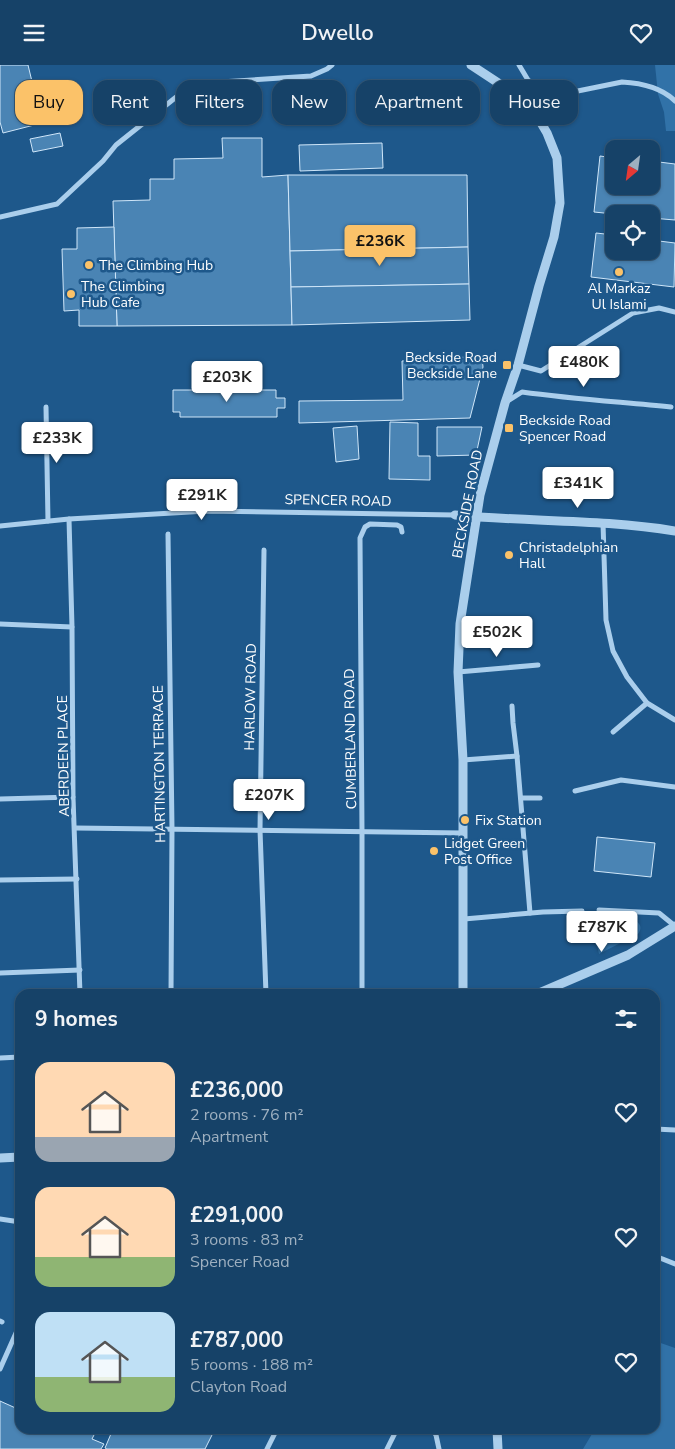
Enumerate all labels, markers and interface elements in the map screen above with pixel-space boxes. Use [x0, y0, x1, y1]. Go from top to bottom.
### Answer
text: Dwello [301, 18, 374, 48]
icon: menu [20, 19, 48, 47]
icon: heart [627, 19, 655, 47]
chip: Buy [15, 80, 83, 125]
chip: Rent [93, 80, 166, 125]
chip: Filters [176, 80, 262, 125]
chip: New [272, 80, 346, 125]
chip: Apartment [356, 80, 480, 125]
chip: House [490, 80, 578, 125]
north arrow [605, 140, 660, 195]
map controls [605, 140, 660, 260]
button: locate [605, 205, 660, 260]
pin: £236K [345, 225, 415, 267]
text: £236K [355, 230, 405, 252]
place label: The Climbing Hub [99, 256, 213, 275]
marker: The Climbing Hub [83, 259, 95, 271]
marker: Al Markaz Ul Islami [613, 266, 625, 278]
place label: The Climbing Hub Cafe [81, 277, 165, 312]
place label: Al Markaz Ul Islami [587, 279, 651, 314]
marker: The Climbing Hub Cafe [65, 288, 77, 300]
pin: £480K [549, 345, 619, 388]
place label: Beckside Road Beckside Lane [405, 348, 497, 383]
text: £480K [559, 351, 609, 373]
marker: Beckside Road Beckside Lane [501, 359, 513, 371]
pin: £203K [192, 361, 262, 403]
text: £203K [202, 366, 252, 388]
place label: Beckside Road Spencer Road [519, 411, 611, 446]
pin: £233K [22, 421, 92, 464]
marker: Beckside Road Spencer Road [503, 422, 515, 434]
text: £233K [32, 427, 82, 449]
street label: BECKSIDE ROAD [448, 448, 487, 560]
pin: £341K [543, 467, 613, 509]
text: £341K [553, 472, 603, 494]
pin: £291K [167, 479, 237, 521]
text: £291K [177, 484, 227, 506]
street label: SPENCER ROAD [284, 490, 392, 511]
place label: Christadelphian Hall [519, 538, 618, 573]
marker: Christadelphian Hall [503, 549, 515, 561]
pin: £502K [462, 615, 532, 658]
text: £502K [472, 621, 522, 643]
street label: HARLOW ROAD [240, 643, 261, 751]
street label: CUMBERLAND ROAD [340, 668, 361, 810]
street label: HARTINGTON TERRACE [149, 685, 170, 843]
street label: ABERDEEN PLACE [53, 695, 74, 817]
pin: £207K [234, 779, 304, 821]
text: £207K [244, 784, 294, 806]
place label: Fix Station [475, 811, 542, 830]
marker: Fix Station [459, 814, 471, 826]
place label: Lidget Green Post Office [444, 834, 525, 869]
marker: Lidget Green Post Office [428, 845, 440, 857]
pin: £787K [567, 911, 637, 953]
text: £787K [577, 916, 627, 938]
text: 9 homes [35, 1005, 118, 1033]
icon: filters [612, 1005, 640, 1033]
text: £236,000 [190, 1076, 283, 1104]
icon: home [75, 1082, 135, 1142]
icon: heart [612, 1098, 640, 1126]
text: 2 rooms · 76 m² [190, 1104, 303, 1126]
text: Apartment [190, 1126, 268, 1148]
text: £291,000 [190, 1201, 283, 1229]
icon: home [75, 1207, 135, 1267]
icon: heart [612, 1223, 640, 1251]
text: 3 rooms · 83 m² [190, 1229, 303, 1251]
text: Spencer Road [190, 1251, 290, 1273]
text: £787,000 [190, 1326, 283, 1354]
icon: home [75, 1332, 135, 1392]
icon: heart [612, 1348, 640, 1376]
text: 5 rooms · 188 m² [190, 1354, 313, 1376]
text: Clayton Road [190, 1376, 287, 1398]

